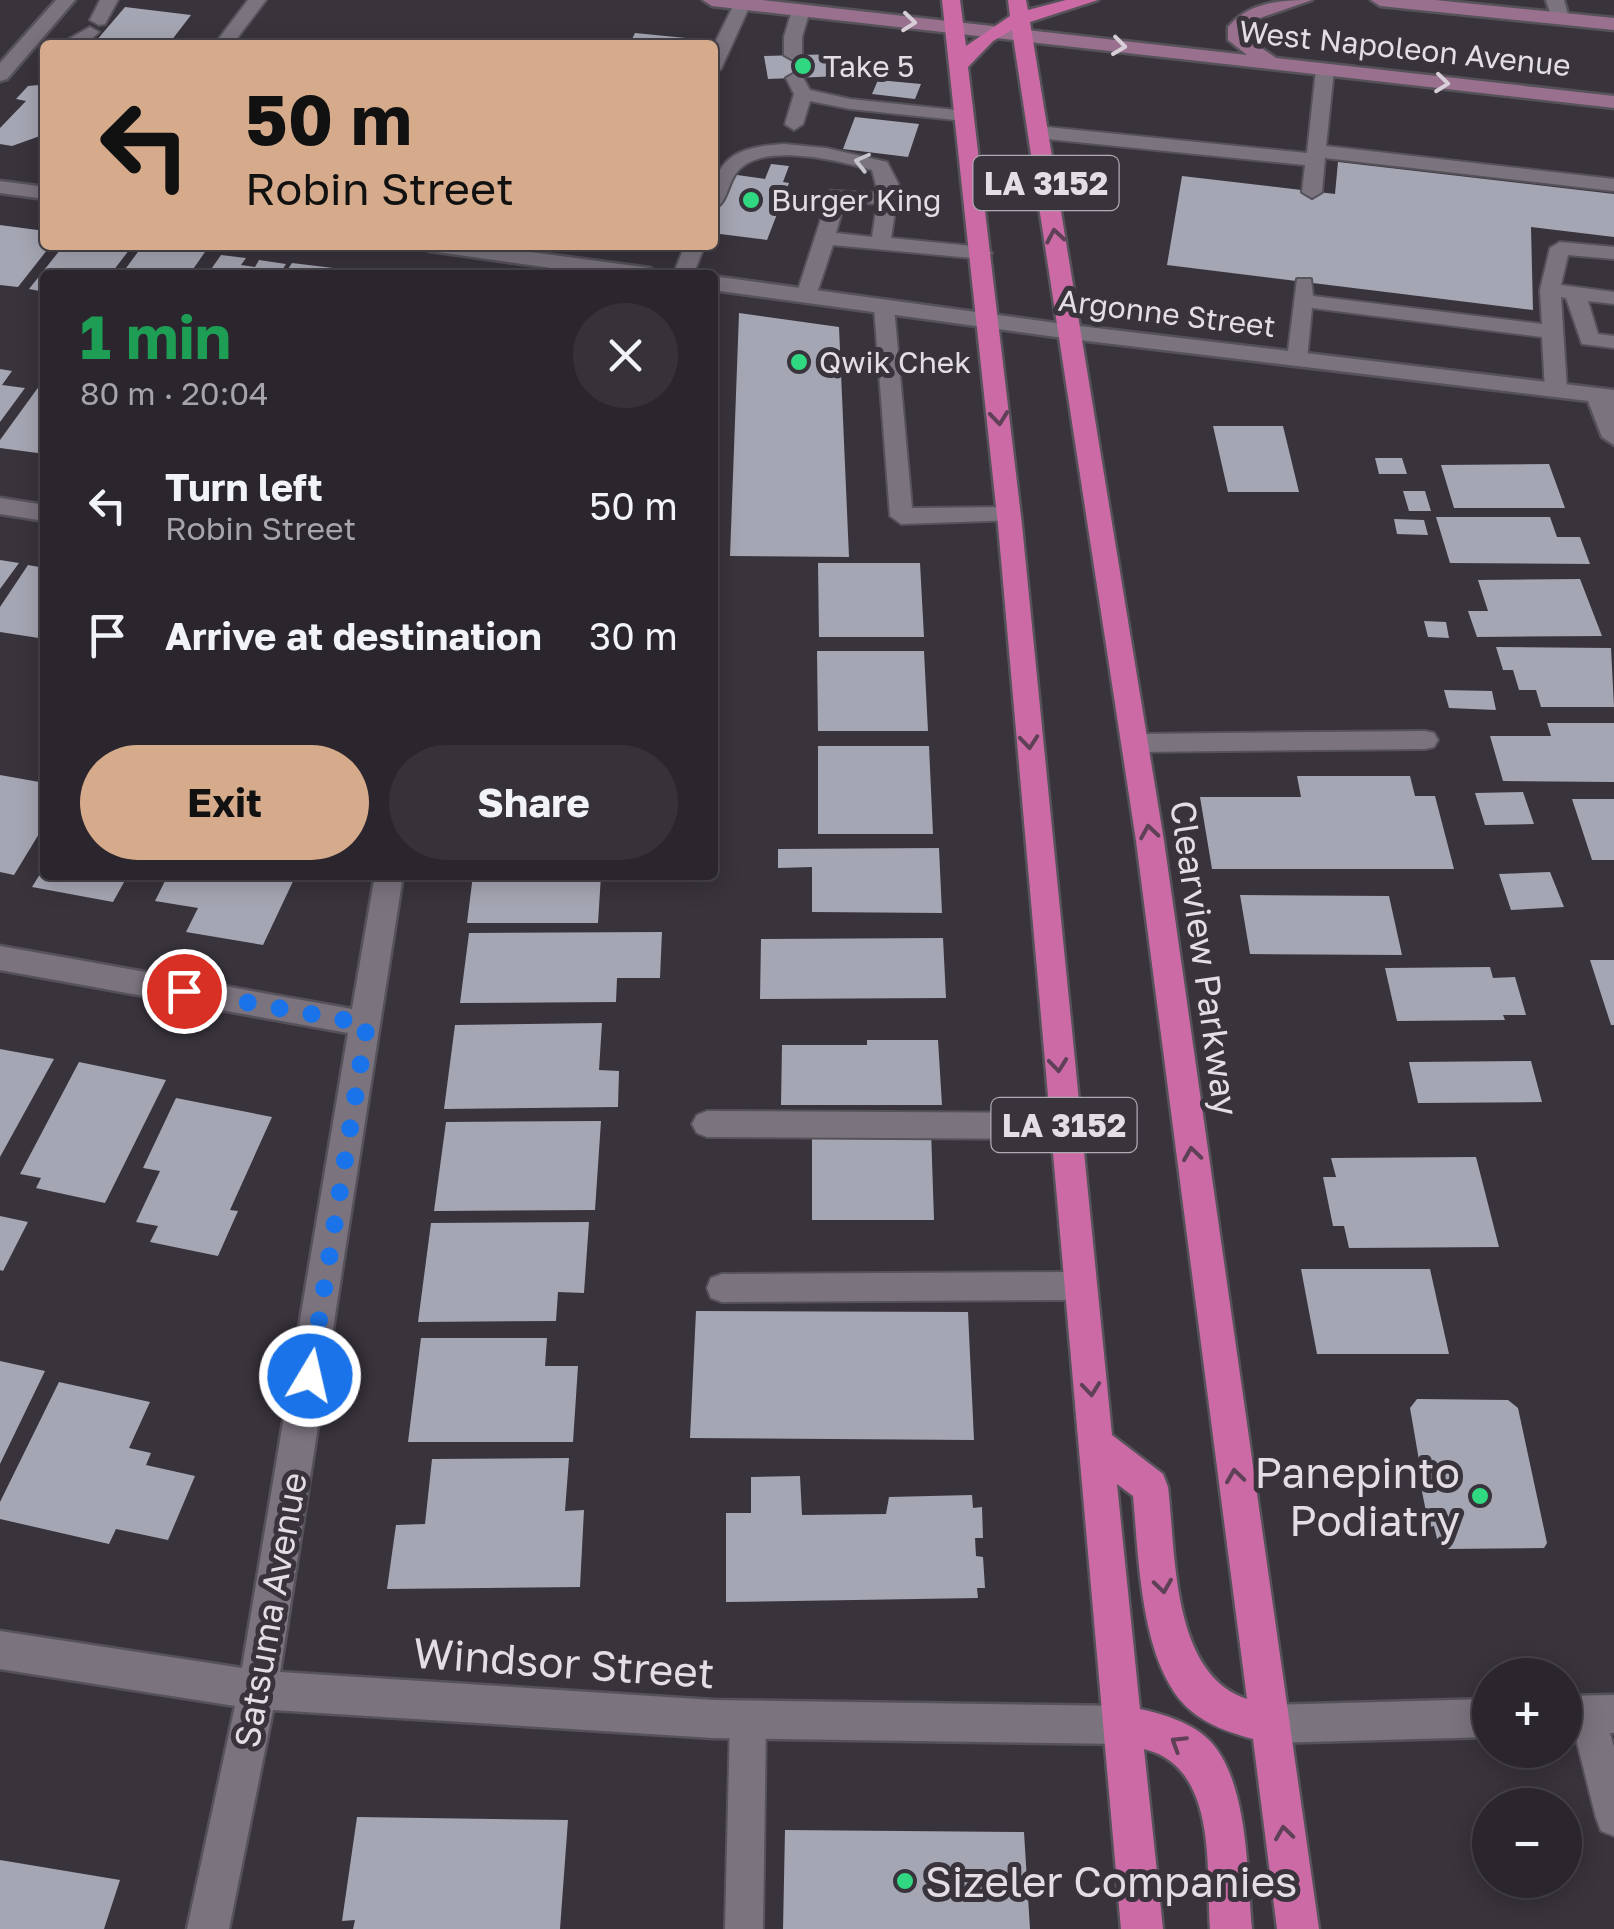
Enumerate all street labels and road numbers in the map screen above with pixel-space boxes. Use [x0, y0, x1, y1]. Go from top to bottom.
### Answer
street label: West Napoleon Avenue [1237, 13, 1573, 83]
road number: LA 3152 [974, 156, 1118, 210]
street label: Argonne Street [1056, 282, 1278, 344]
street label: Clearview Parkway [1162, 798, 1248, 1118]
road number: LA 3152 [992, 1098, 1136, 1152]
street label: Satsuma Avenue [225, 1469, 315, 1751]
street label: Windsor Street [412, 1627, 716, 1697]

